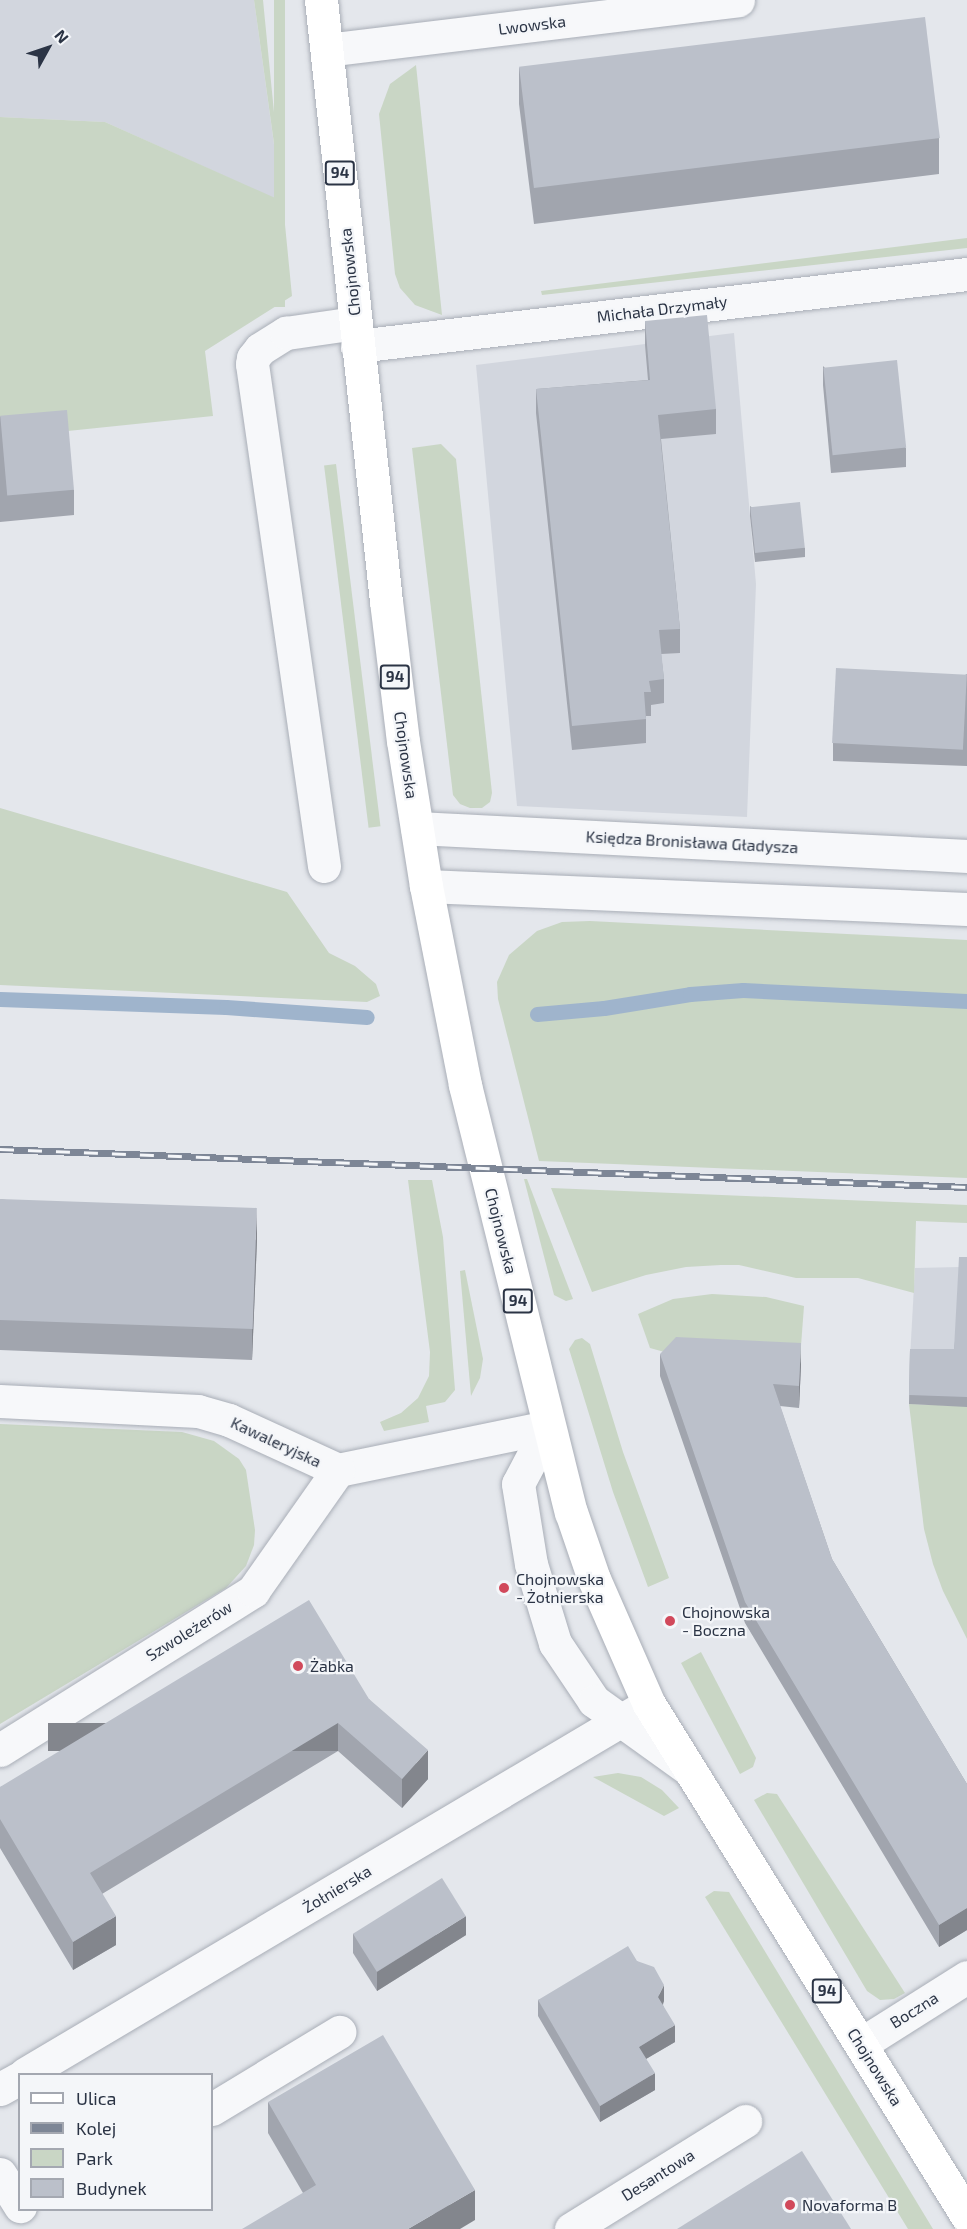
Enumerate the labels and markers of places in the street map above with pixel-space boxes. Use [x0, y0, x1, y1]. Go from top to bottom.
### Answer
place label: Chojnowska - Żołnierska [516, 1569, 604, 1607]
marker: Chojnowska - Żołnierska [497, 1581, 511, 1595]
place label: Chojnowska - Boczna [682, 1602, 770, 1640]
marker: Chojnowska - Boczna [663, 1614, 677, 1628]
place label: Żabka [310, 1656, 354, 1676]
marker: Żabka [291, 1659, 305, 1673]
place label: Novaforma B [802, 2195, 897, 2215]
marker: Novaforma B [783, 2198, 797, 2212]

